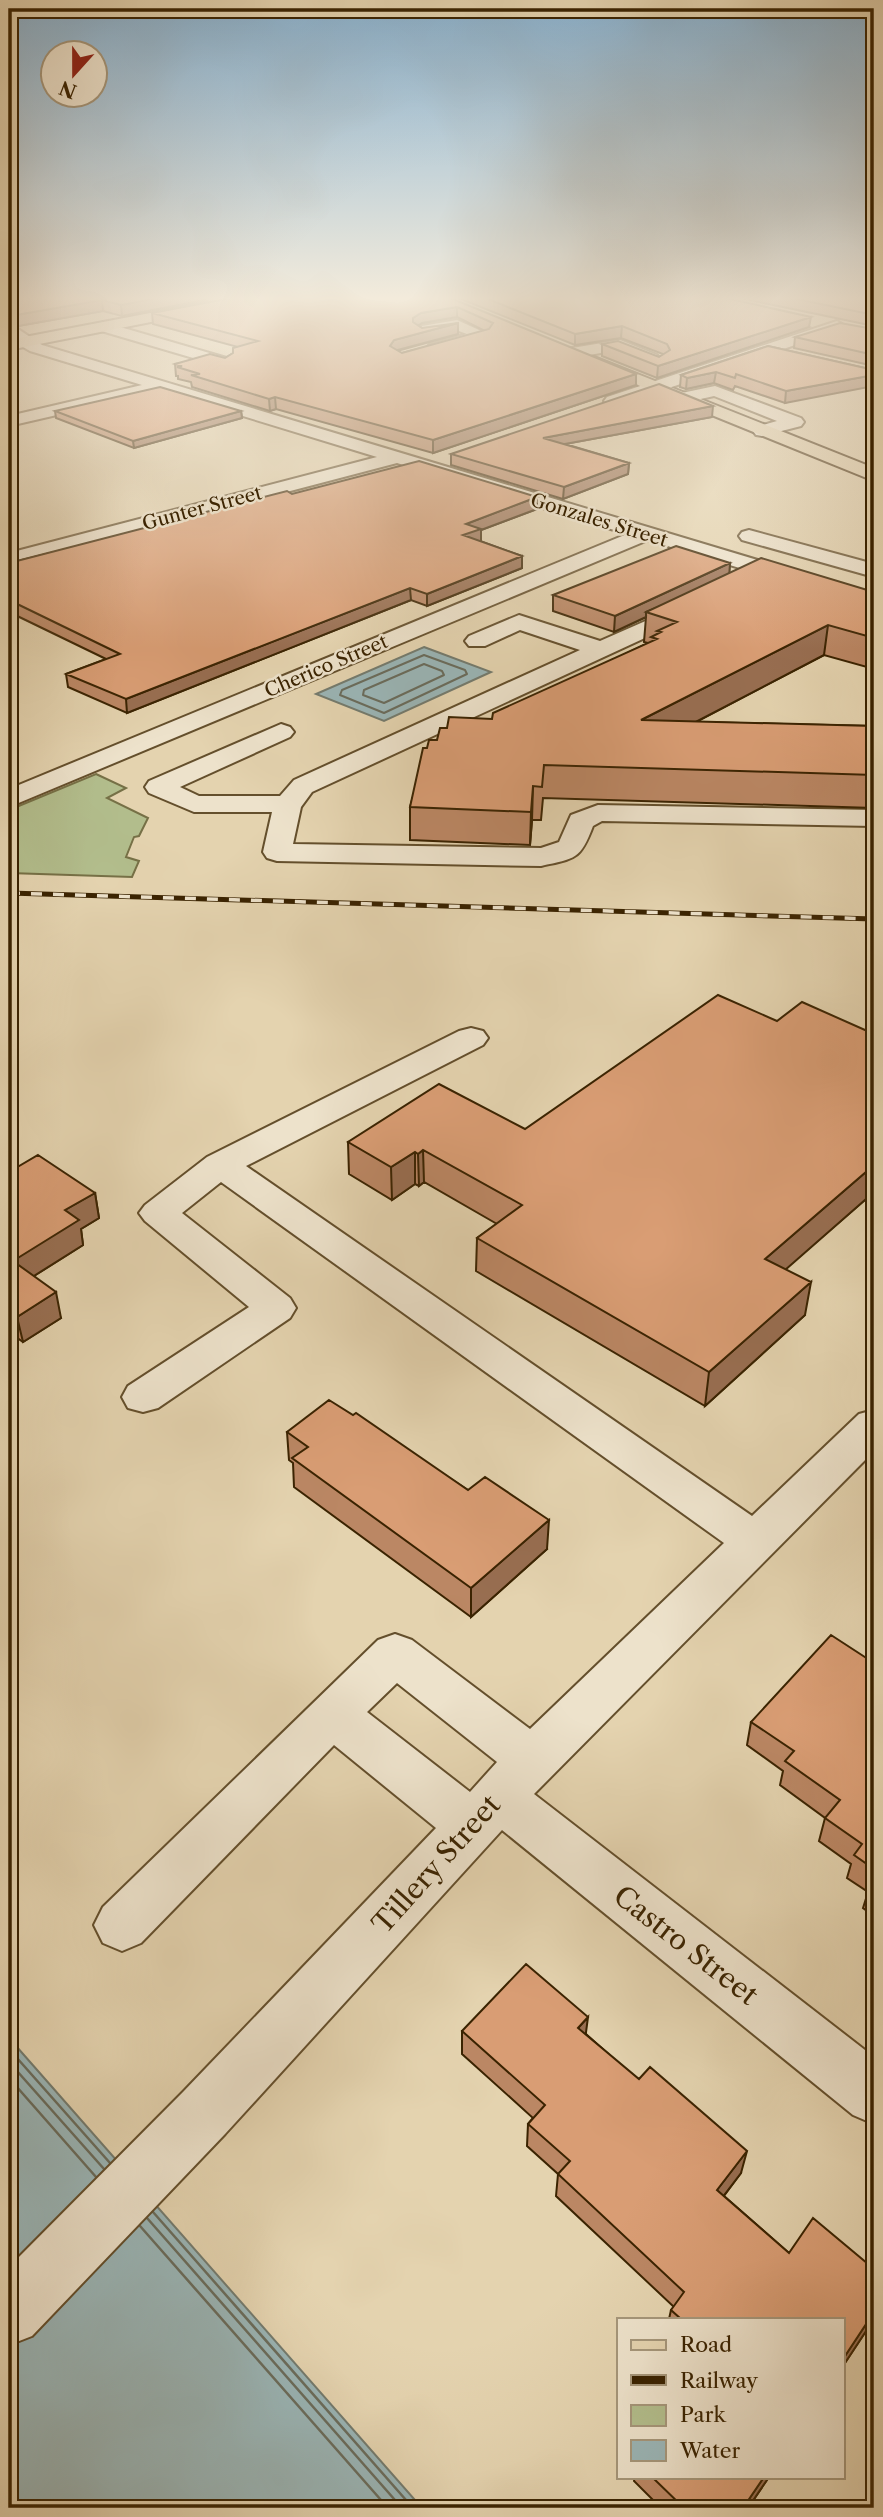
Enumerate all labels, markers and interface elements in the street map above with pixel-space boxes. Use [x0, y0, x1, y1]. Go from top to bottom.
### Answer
north arrow [38, 38, 108, 108]
text: N [56, 76, 80, 103]
street label: Gunter Street [140, 481, 265, 535]
street label: Gonzales Street [528, 488, 671, 552]
street label: Cherico Street [261, 630, 391, 702]
street label: Tillery Street [365, 1788, 507, 1940]
street label: Castro Street [607, 1878, 765, 2012]
legend [617, 2318, 844, 2478]
text: Road [680, 2332, 732, 2357]
text: Railway [680, 2368, 758, 2393]
text: Park [680, 2402, 726, 2427]
text: Water [679, 2438, 740, 2463]

